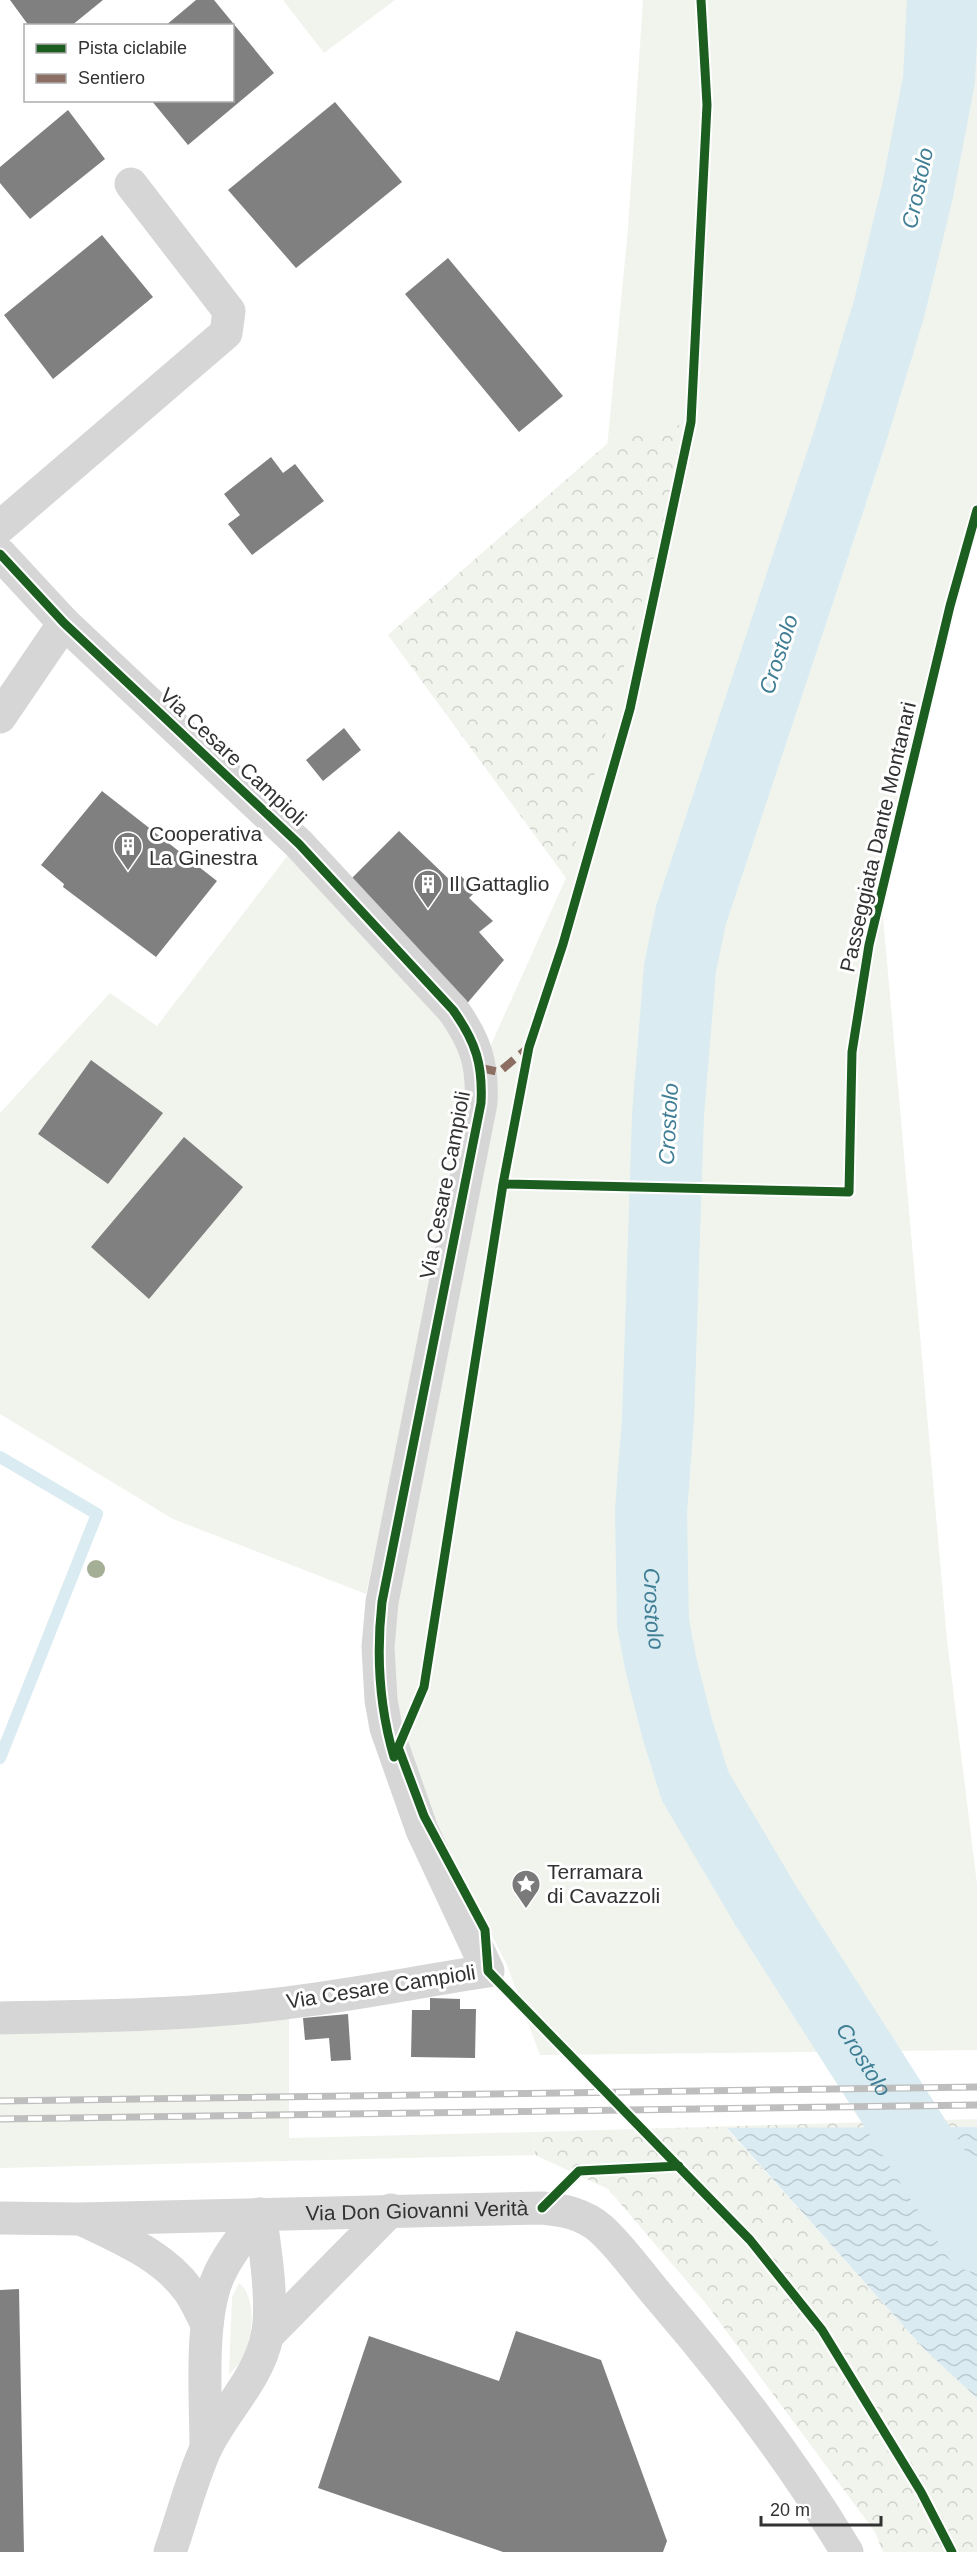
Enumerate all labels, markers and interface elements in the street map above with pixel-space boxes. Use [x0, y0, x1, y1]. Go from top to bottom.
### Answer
legend [24, 24, 234, 102]
text: Pista ciclabile [78, 38, 187, 58]
text: Sentiero [78, 68, 145, 88]
water label: Crostolo [897, 145, 938, 231]
water label: Crostolo [754, 611, 803, 697]
street label: Via Cesare Campioli [156, 683, 311, 830]
street label: Passeggiata Dante Montanari [835, 700, 920, 974]
place label: Cooperativa La Ginestra [149, 822, 263, 869]
building icon: Cooperativa La Ginestra [112, 830, 144, 872]
building icon: Il Gattaglio [412, 868, 444, 910]
place label: Il Gattaglio [449, 872, 549, 895]
water label: Crostolo [654, 1082, 683, 1166]
street label: Via Cesare Campioli [415, 1089, 474, 1281]
water label: Crostolo [639, 1568, 670, 1652]
place label: Terramara di Cavazzoli [547, 1860, 660, 1907]
place icon: Terramara di Cavazzoli [510, 1868, 542, 1910]
street label: Via Cesare Campioli [285, 1960, 477, 2013]
water label: Crostolo [831, 2018, 896, 2101]
street label: Via Don Giovanni Verità [305, 2196, 529, 2225]
scale bar [761, 2489, 881, 2527]
text: 20 m [770, 2500, 810, 2520]

